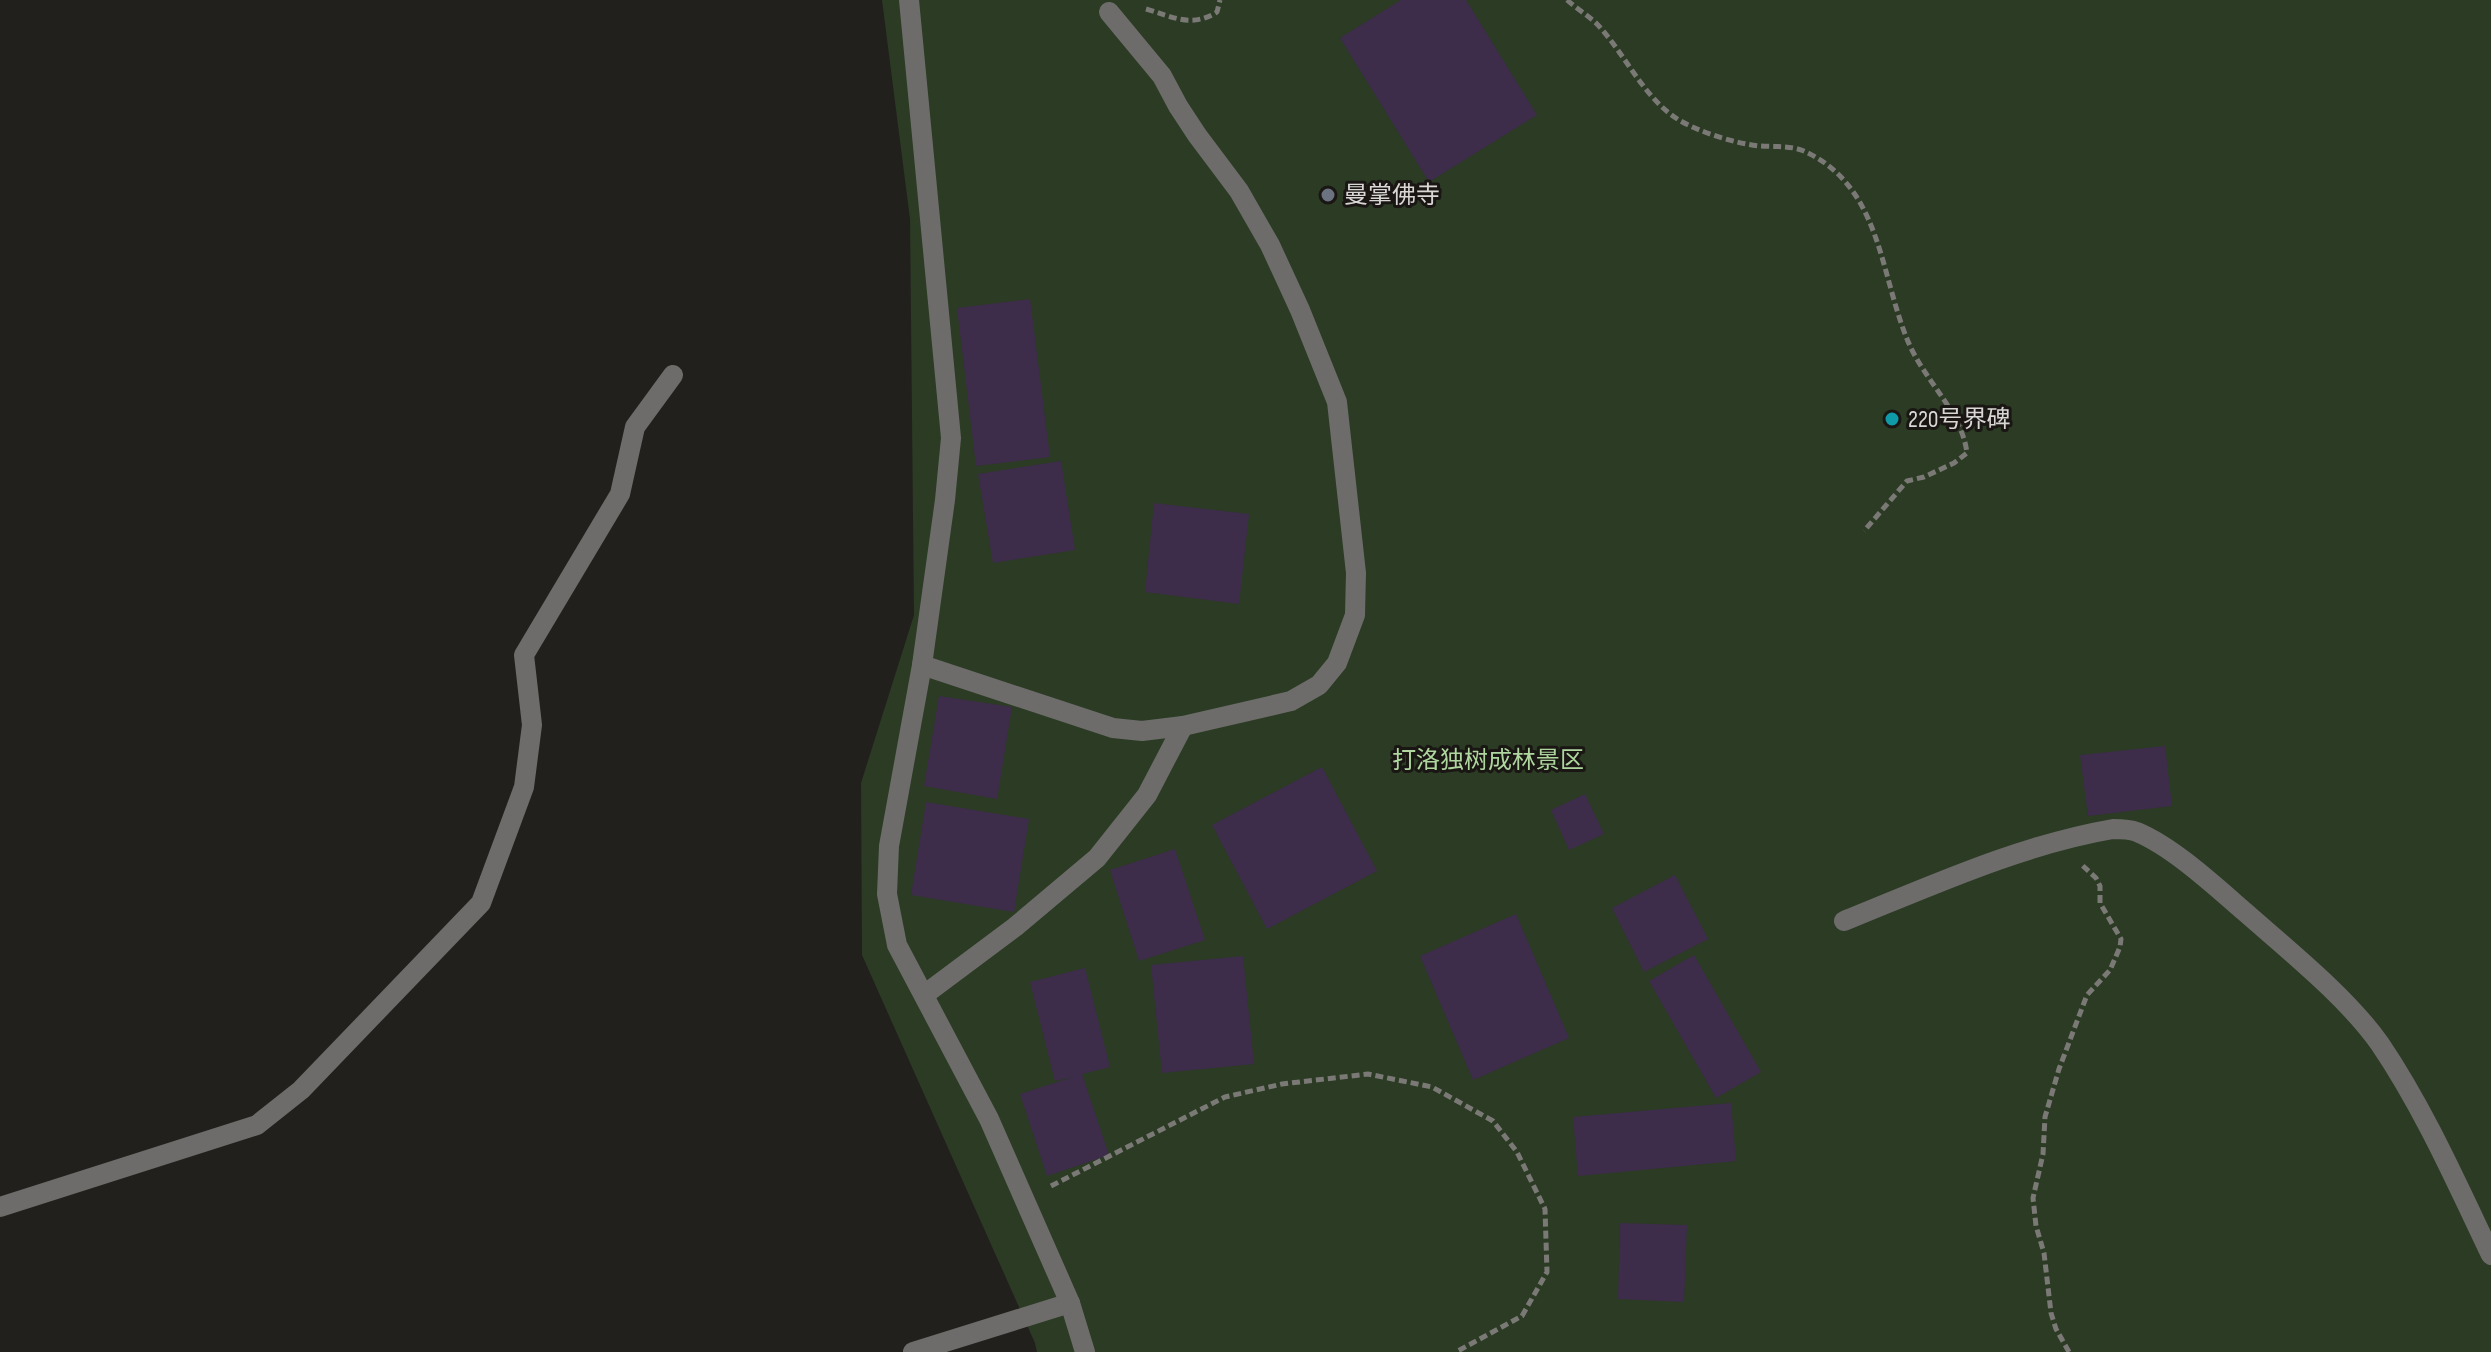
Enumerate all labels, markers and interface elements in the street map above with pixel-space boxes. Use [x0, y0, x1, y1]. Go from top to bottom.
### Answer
place label: 曼掌佛寺 [1344, 181, 1440, 210]
marker: 曼掌佛寺 [1319, 186, 1337, 204]
place label: 220号界碑 [1908, 405, 2011, 434]
marker: 220号界碑 [1883, 410, 1901, 428]
park label: 打洛独树成林景区 [1392, 746, 1584, 775]

